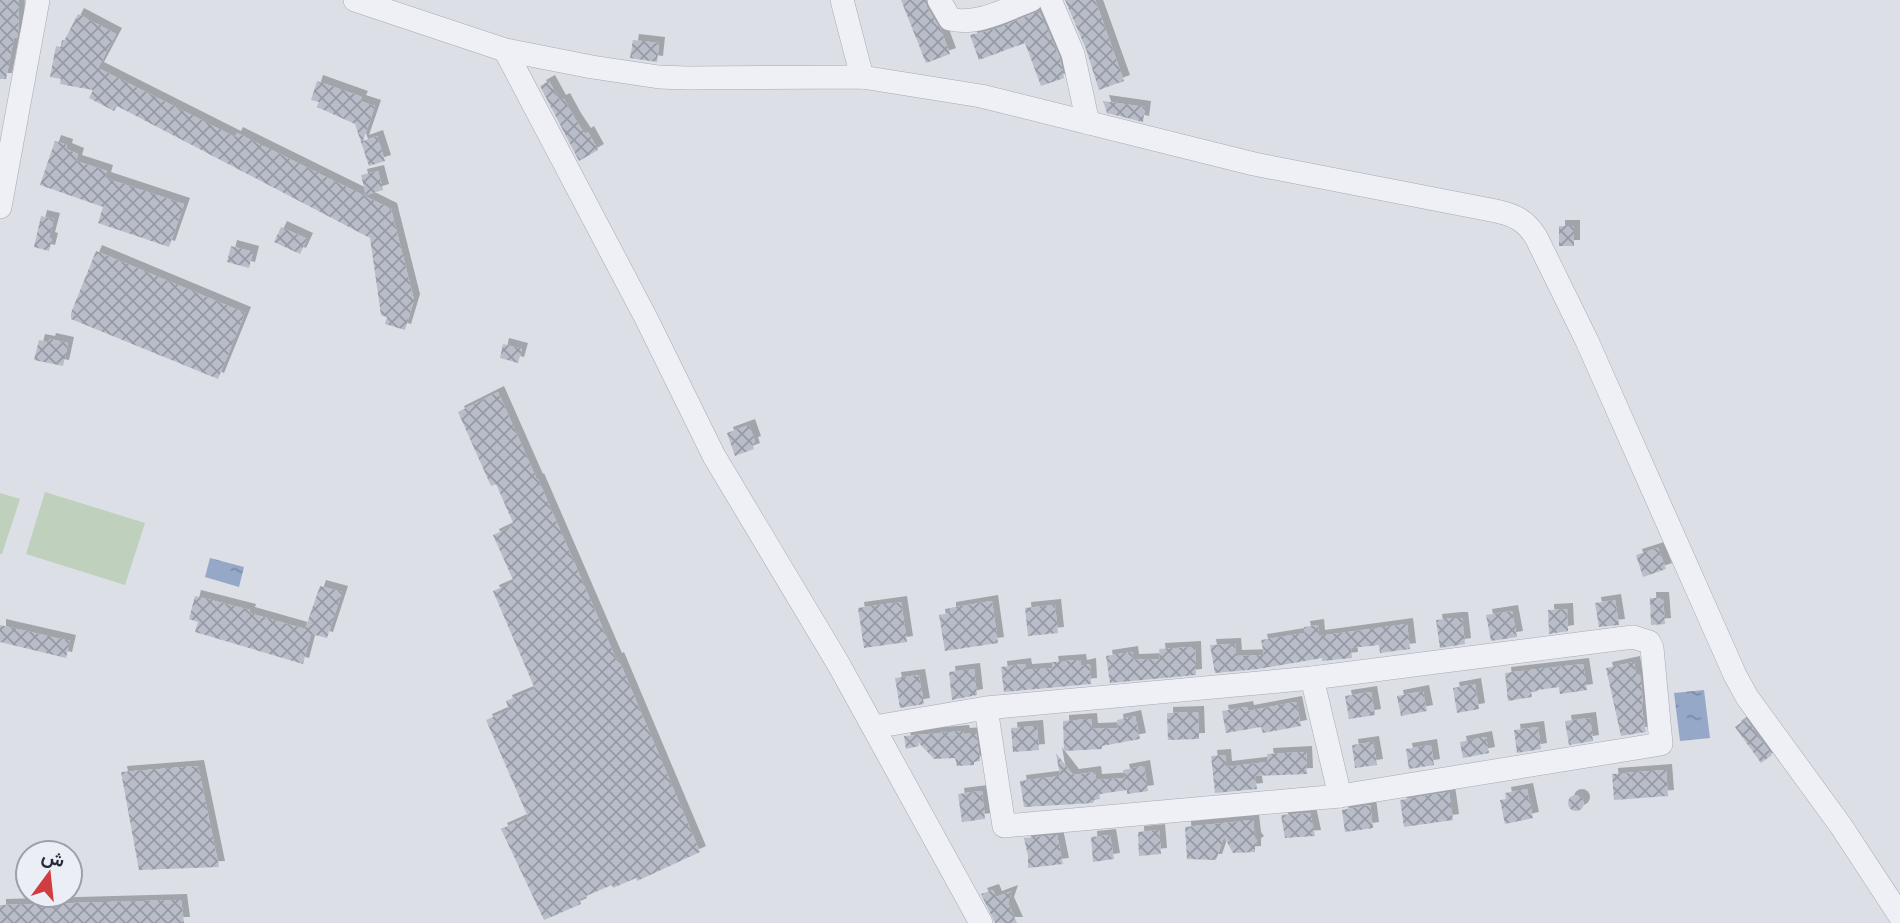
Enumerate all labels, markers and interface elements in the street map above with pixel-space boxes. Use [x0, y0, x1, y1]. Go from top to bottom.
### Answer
north arrow [14, 839, 84, 909]
text: ش [39, 844, 67, 872]

